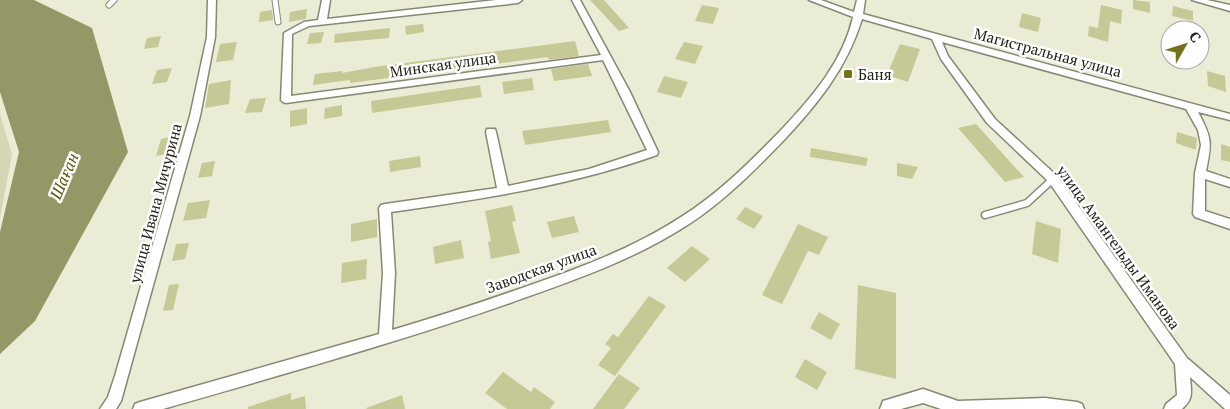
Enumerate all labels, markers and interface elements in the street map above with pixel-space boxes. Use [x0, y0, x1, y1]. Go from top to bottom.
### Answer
north arrow [1160, 20, 1210, 70]
street label: Магистральная улица [972, 23, 1124, 81]
text: С [1185, 27, 1206, 46]
street label: Минская улица [389, 47, 498, 81]
place label: Баня [858, 64, 892, 84]
marker: Баня [842, 68, 854, 80]
street label: улица Ивана Мичурина [124, 121, 186, 286]
water label: Шаған [44, 149, 84, 203]
street label: улица Амангельды Иманова [1052, 160, 1185, 333]
street label: Заводская улица [483, 239, 599, 297]

